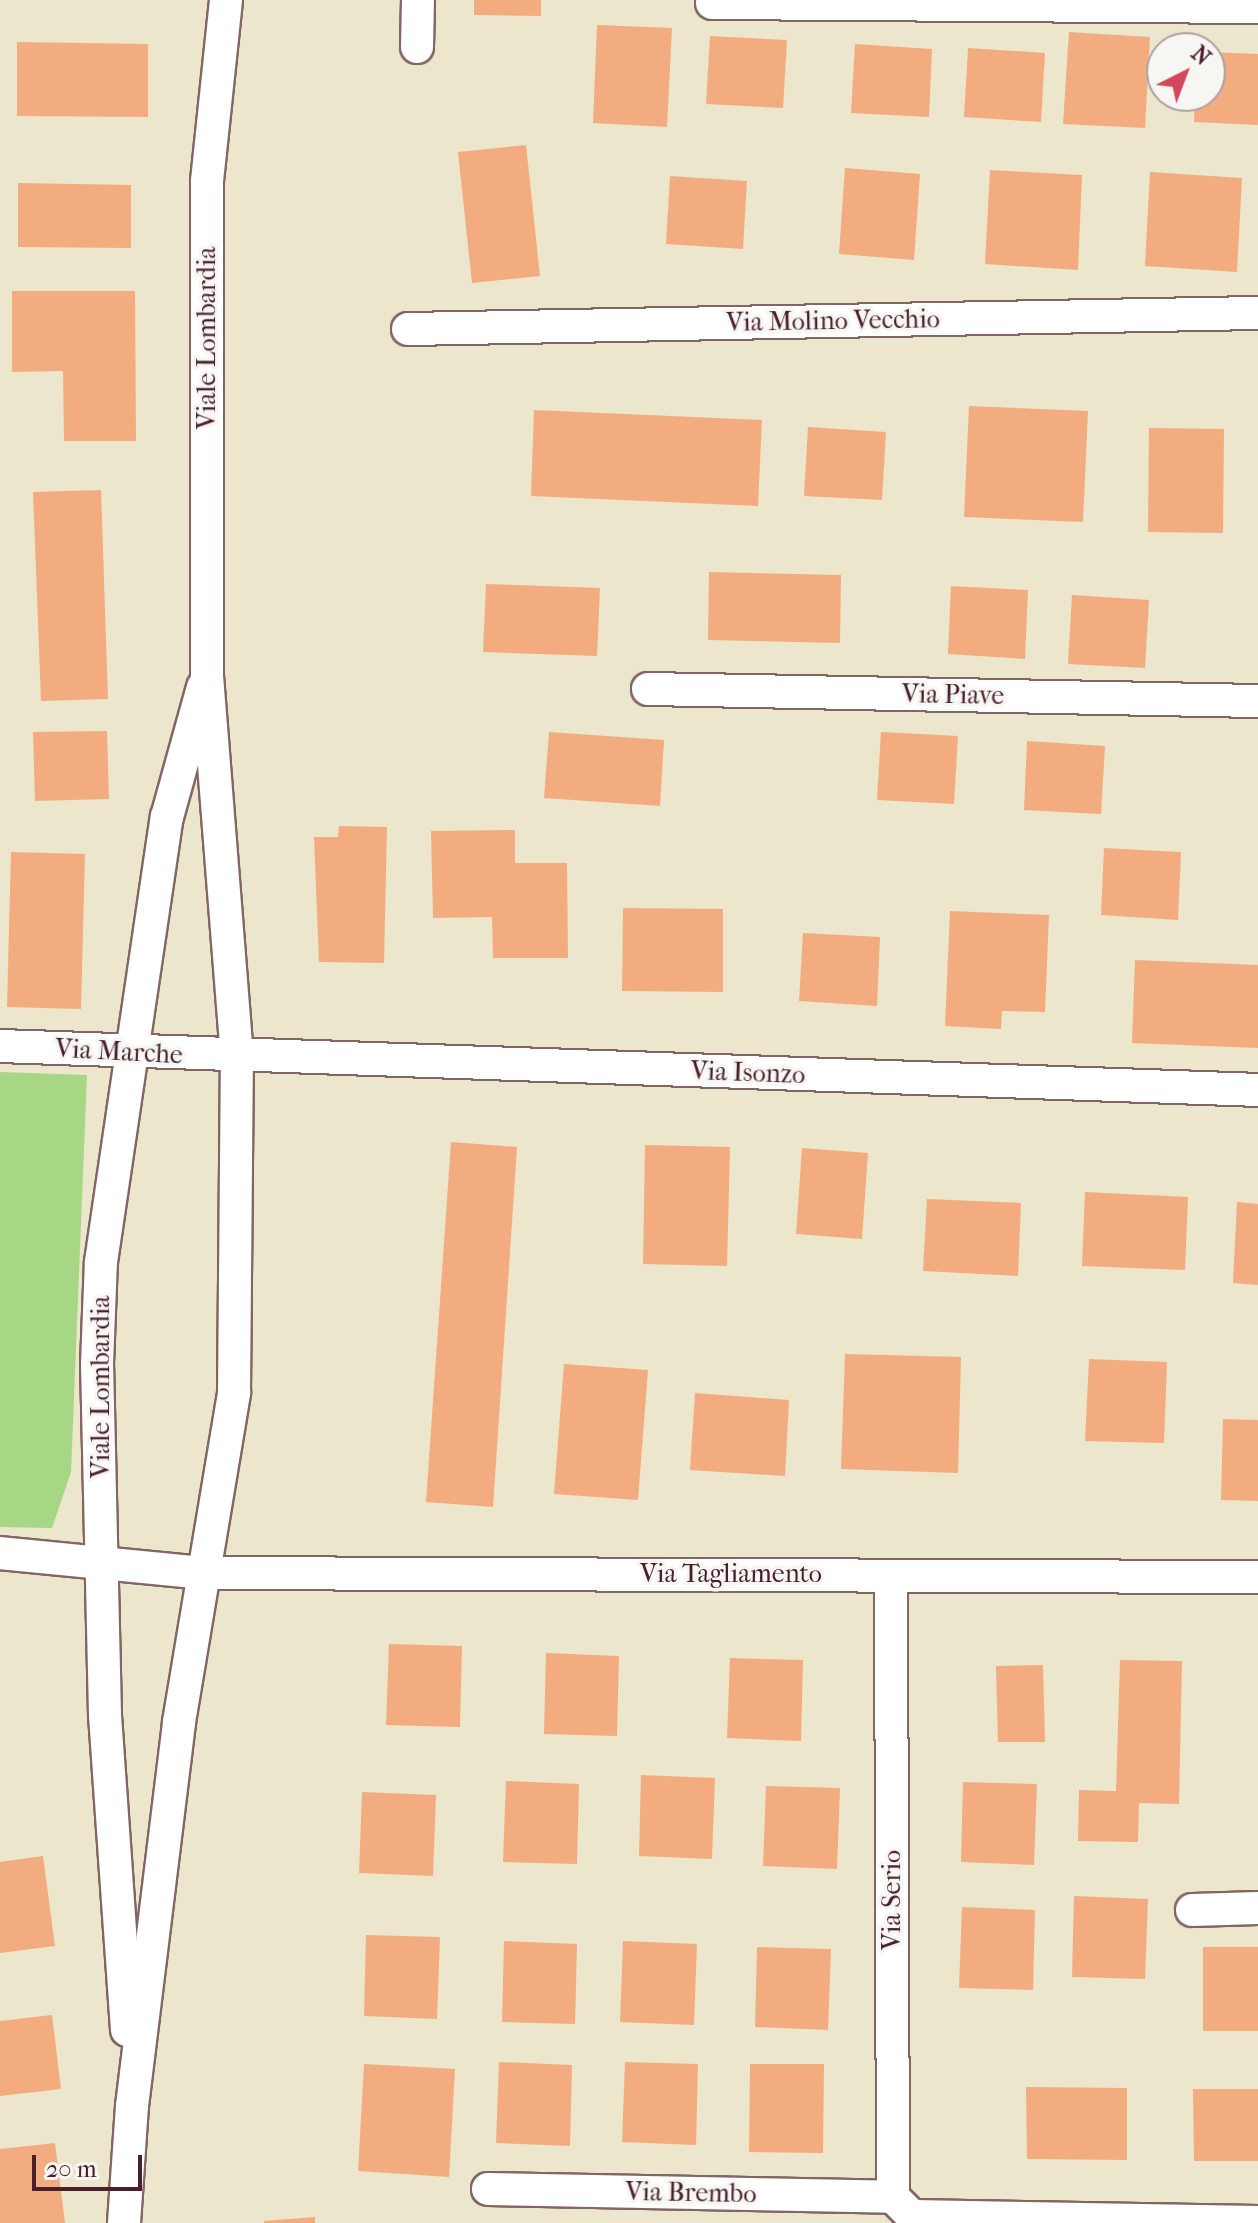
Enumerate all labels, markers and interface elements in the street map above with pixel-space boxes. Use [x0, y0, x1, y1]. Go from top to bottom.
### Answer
north arrow [1146, 32, 1226, 112]
text: N [1186, 40, 1216, 71]
street label: Viale Lombardia [191, 247, 223, 429]
street label: Via Molino Vecchio [726, 304, 940, 338]
street label: Via Piave [902, 679, 1004, 711]
street label: Via Marche [54, 1033, 184, 1071]
street label: Via Isonzo [690, 1055, 806, 1091]
street label: Viale Lombardia [85, 1296, 117, 1478]
street label: Via Tagliamento [640, 1558, 822, 1590]
street label: Via Serio [876, 1850, 908, 1950]
scale bar [36, 2139, 146, 2189]
text: 20 m [46, 2155, 97, 2183]
street label: Via Brembo [625, 2176, 757, 2210]

